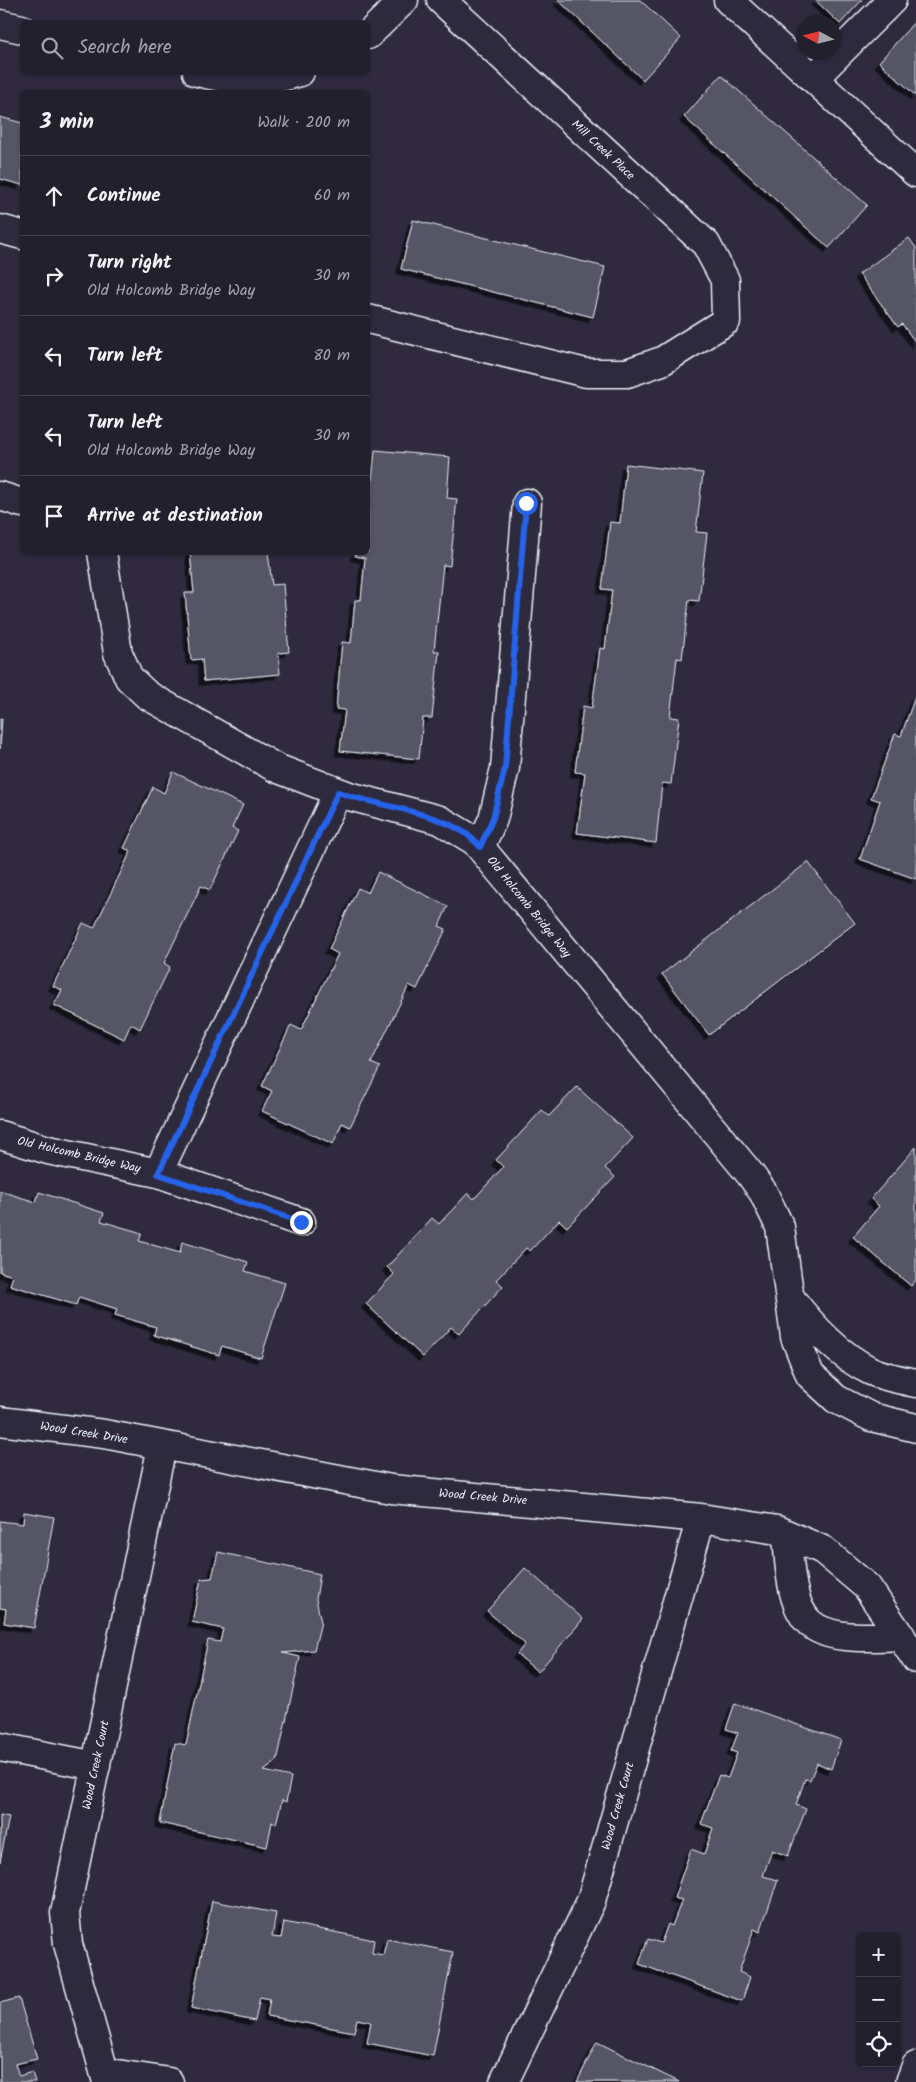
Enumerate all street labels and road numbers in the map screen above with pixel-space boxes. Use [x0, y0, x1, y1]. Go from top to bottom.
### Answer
street label: Mill Creek Place [567, 115, 640, 185]
street label: Old Holcomb Bridge Way [482, 852, 576, 962]
street label: Old Holcomb Bridge Way [15, 1132, 143, 1179]
street label: Wood Creek Drive [39, 1417, 130, 1449]
street label: Wood Creek Drive [438, 1484, 528, 1510]
street label: Wood Creek Court [77, 1718, 115, 1811]
street label: Wood Creek Court [596, 1760, 640, 1852]

